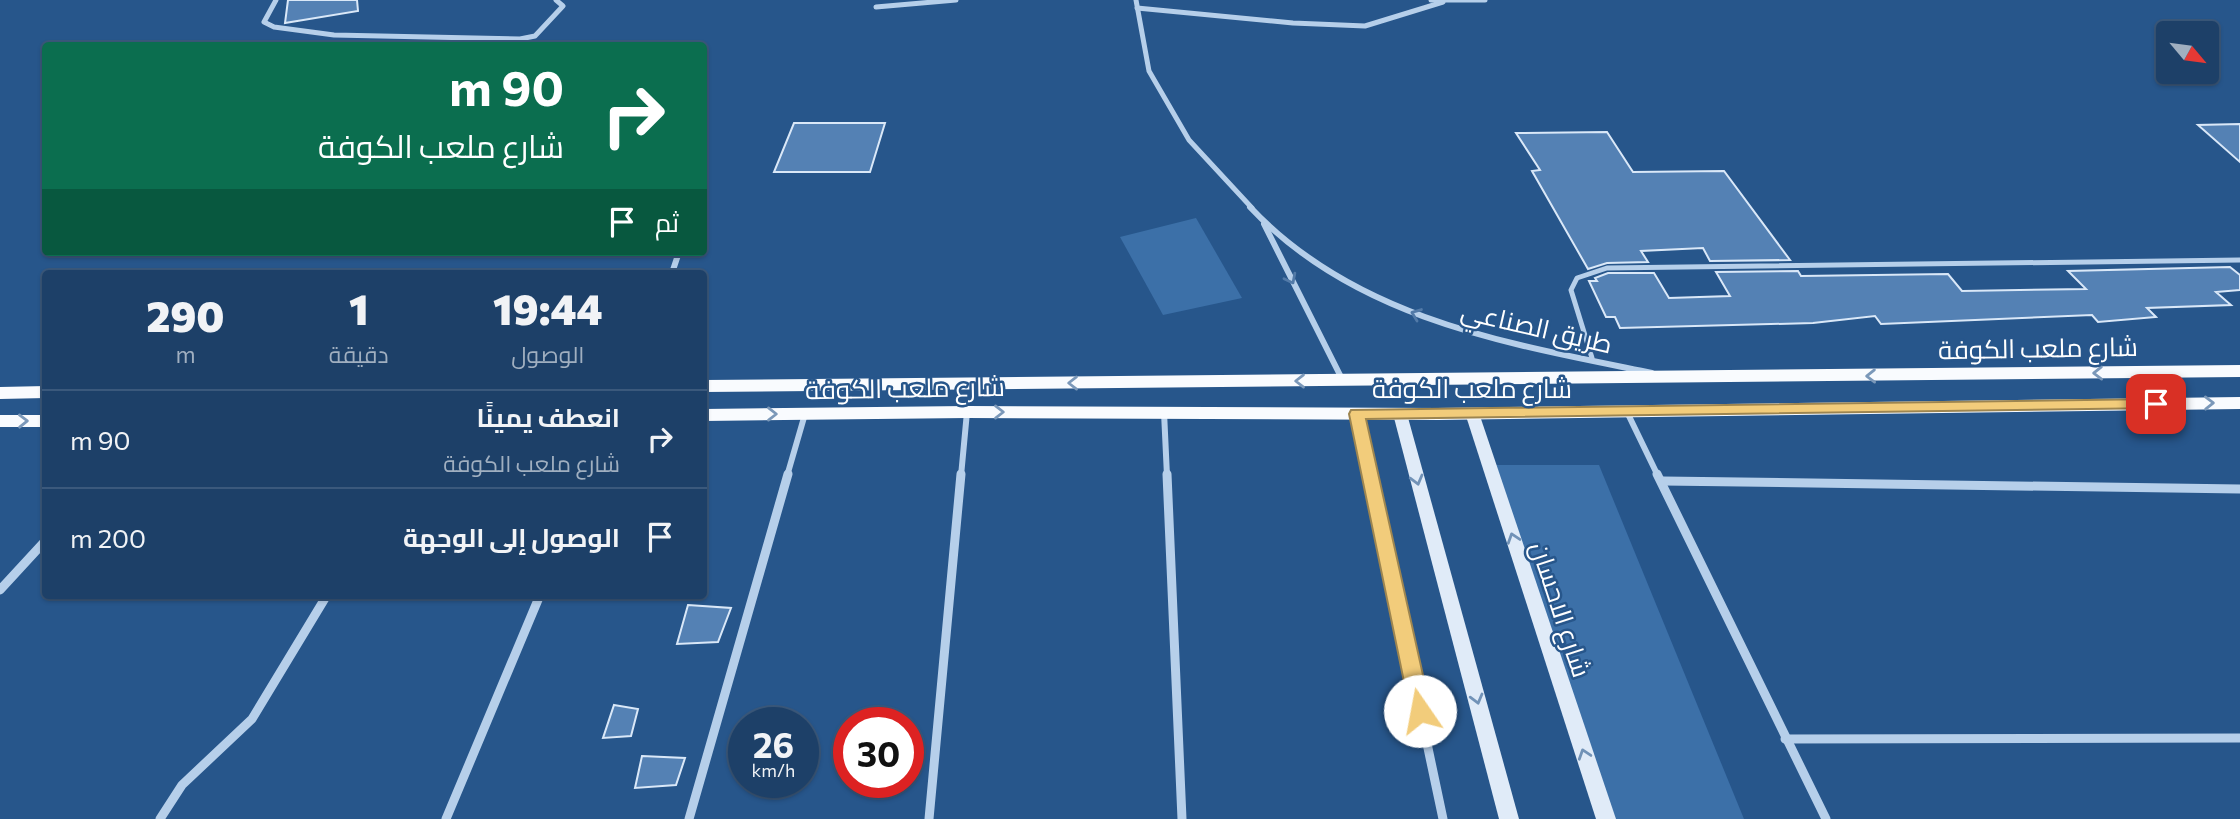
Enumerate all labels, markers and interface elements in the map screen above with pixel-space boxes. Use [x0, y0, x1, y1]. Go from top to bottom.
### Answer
north arrow [2156, 21, 2219, 84]
map controls [2156, 21, 2219, 84]
text: 90 m [449, 56, 564, 116]
icon: right [588, 70, 679, 161]
text: شارع ملعب الكوفة [318, 125, 564, 165]
icon: arrive [603, 203, 641, 241]
text: ثم [655, 206, 679, 237]
one-way arrow [1283, 271, 1297, 284]
text: 1 [349, 282, 369, 334]
text: 19:44 [493, 282, 603, 334]
text: 290 [146, 289, 225, 341]
street label: طريق الصناعي [1457, 294, 1616, 365]
one-way arrow [1410, 309, 1422, 323]
street label: شارع ملعب الكوفة [1938, 330, 2138, 367]
text: m [175, 340, 195, 368]
text: دقيقة [329, 340, 389, 368]
text: الوصول [511, 340, 584, 368]
one-way arrow [2093, 365, 2103, 381]
one-way arrow [1865, 368, 1876, 383]
street label: شارع ملعب الكوفة [805, 370, 1005, 407]
street label: شارع ملعب الكوفة [1372, 372, 1572, 406]
one-way arrow [1295, 373, 1305, 389]
pin [2126, 374, 2186, 434]
one-way arrow [1067, 375, 1078, 391]
icon: arrive [2137, 385, 2175, 423]
one-way arrow [2205, 395, 2215, 411]
text: انعطف يمينًا [476, 401, 620, 432]
one-way arrow [994, 404, 1005, 420]
one-way arrow [767, 406, 777, 422]
one-way arrow [18, 413, 29, 429]
icon: right [641, 420, 679, 458]
text: 90 m [70, 424, 130, 455]
text: شارع ملعب الكوفة [443, 449, 620, 477]
one-way arrow [1409, 473, 1424, 485]
icon: arrive [641, 518, 679, 556]
text: الوصول إلى الوجهة [403, 521, 620, 552]
text: 200 m [70, 522, 146, 553]
one-way arrow [1507, 532, 1521, 545]
street label: شارع الاحسان [1523, 537, 1599, 682]
position arrow [1383, 674, 1457, 748]
one-way arrow [1469, 693, 1483, 705]
speed limit sign: 30 [833, 707, 924, 798]
text: 26 [753, 722, 794, 765]
one-way arrow [1578, 749, 1593, 761]
text: km/h [752, 759, 795, 781]

